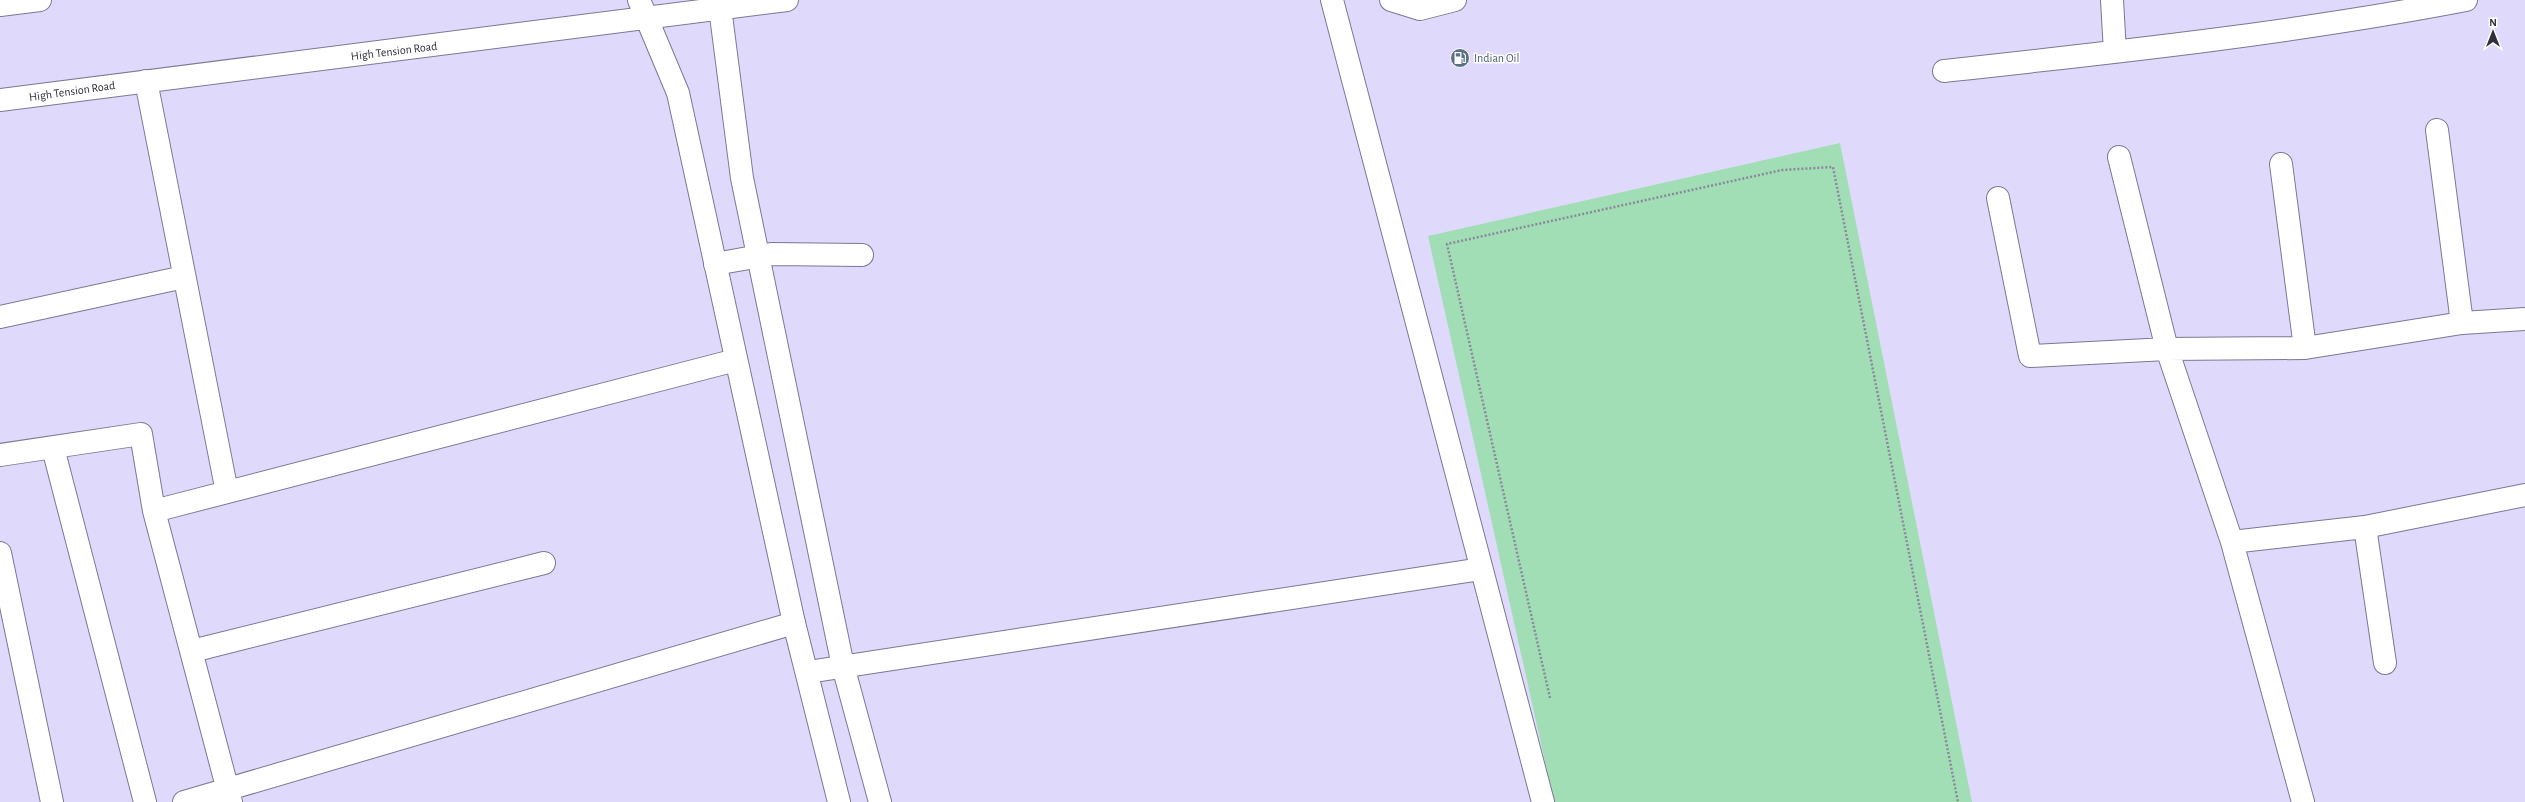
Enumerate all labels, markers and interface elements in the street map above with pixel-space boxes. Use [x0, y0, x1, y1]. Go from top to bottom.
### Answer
north arrow [2473, 12, 2513, 52]
text: N [2489, 17, 2497, 28]
street label: High Tension Road [350, 40, 438, 62]
fuel station icon: Indian Oil [1449, 47, 1471, 69]
place label: Indian Oil [1474, 52, 1520, 64]
street label: High Tension Road [28, 79, 116, 103]

